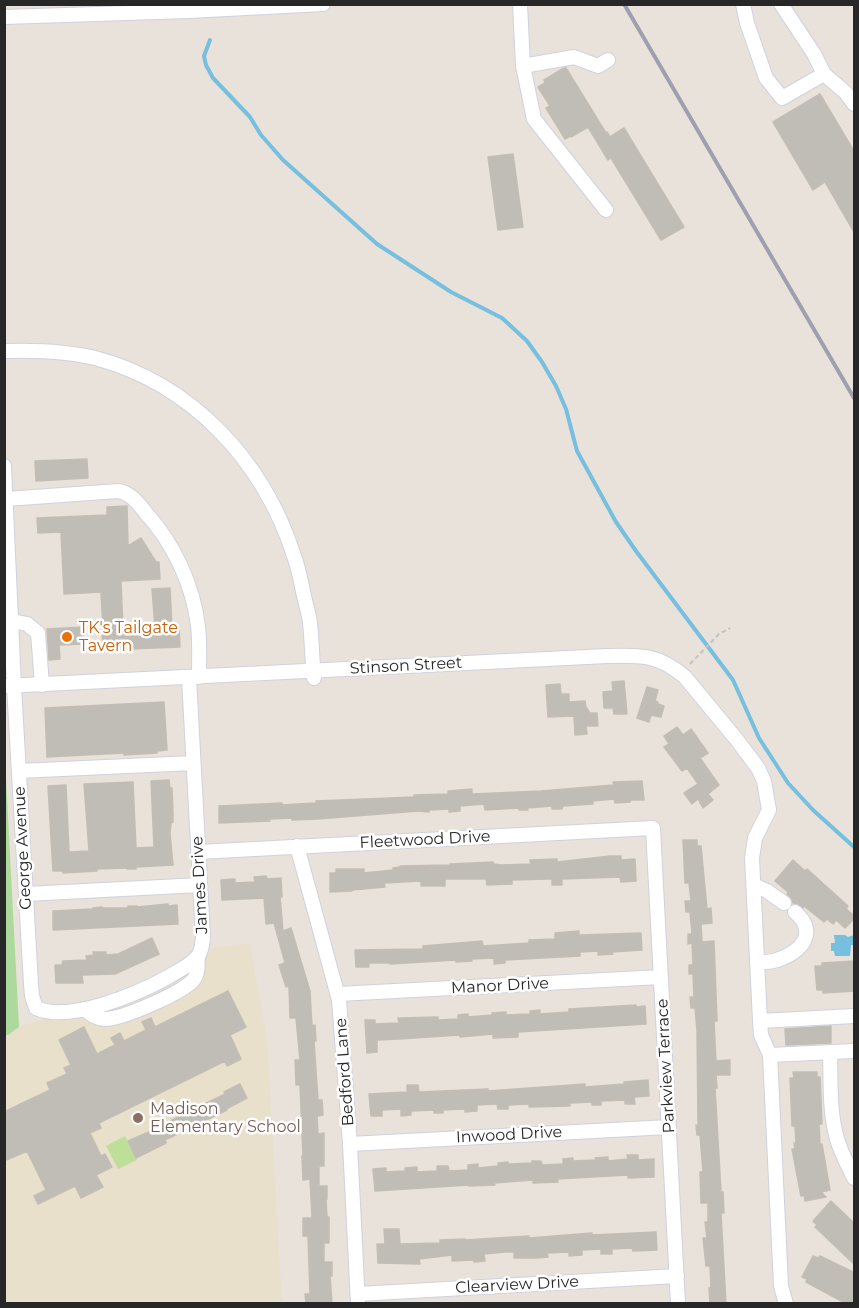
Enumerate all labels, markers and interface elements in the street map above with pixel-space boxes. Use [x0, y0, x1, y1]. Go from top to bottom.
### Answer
place label: TK's Tailgate Tavern [79, 618, 178, 656]
marker: TK's Tailgate Tavern [60, 630, 74, 644]
street label: Stinson Street [349, 653, 463, 679]
street label: George Avenue [10, 786, 36, 910]
street label: Fleetwood Drive [359, 827, 491, 853]
street label: James Drive [188, 836, 212, 934]
street label: Manor Drive [451, 974, 549, 998]
street label: Parkview Terrace [653, 998, 679, 1134]
street label: Bedford Lane [332, 1017, 358, 1127]
place label: Madison Elementary School [150, 1099, 301, 1137]
marker: Madison Elementary School [131, 1111, 145, 1125]
street label: Inwood Drive [455, 1123, 563, 1147]
street label: Clearview Drive [455, 1272, 579, 1298]

